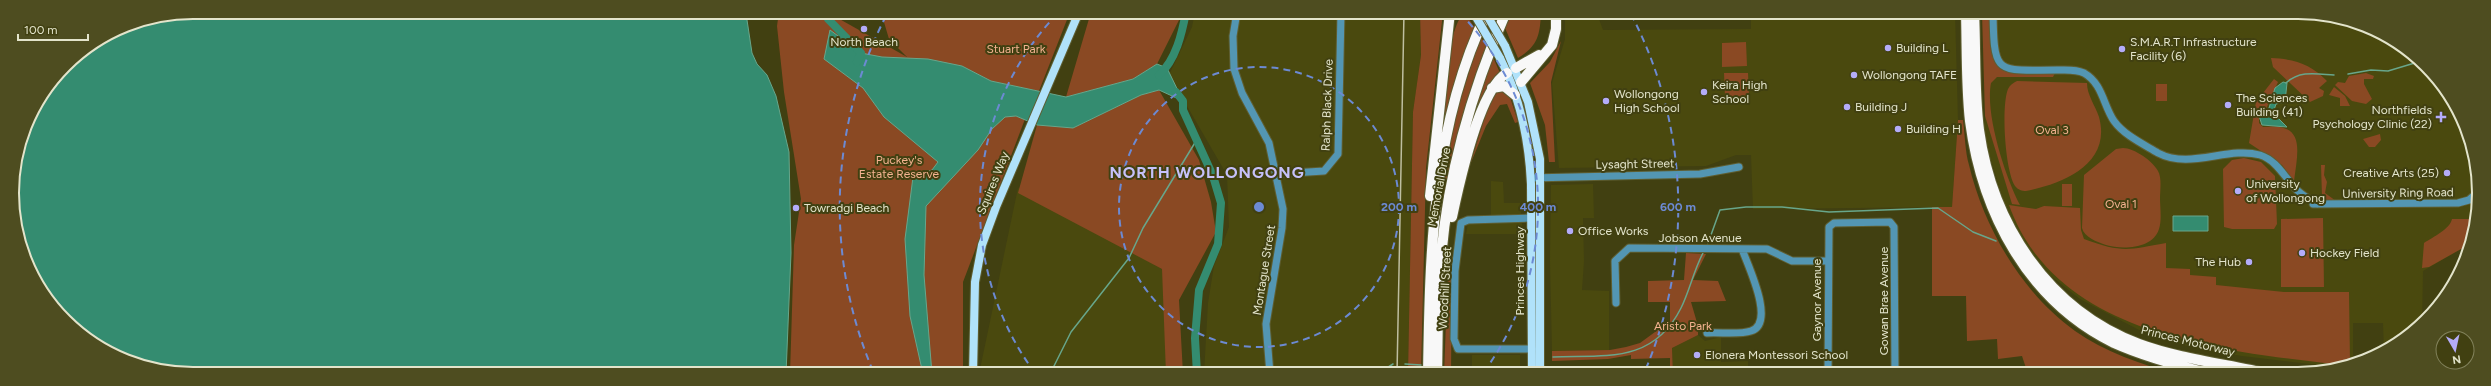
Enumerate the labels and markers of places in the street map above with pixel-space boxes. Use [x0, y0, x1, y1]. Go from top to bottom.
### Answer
marker: North Beach [859, 24, 869, 34]
place label: North Beach [830, 35, 898, 49]
place label: S.M.A.R.T Infrastructure Facility (6) [2130, 35, 2257, 63]
place label: Building L [1896, 41, 1949, 55]
marker: Building L [1883, 43, 1893, 53]
marker: S.M.A.R.T Infrastructure Facility (6) [2117, 44, 2127, 54]
place label: Wollongong TAFE [1862, 68, 1957, 82]
marker: Wollongong TAFE [1849, 70, 1859, 80]
place label: Keira High School [1712, 78, 1768, 106]
place label: Wollongong High School [1614, 87, 1680, 115]
marker: Keira High School [1699, 87, 1709, 97]
place label: The Sciences Building (41) [2236, 91, 2308, 119]
marker: Wollongong High School [1601, 96, 1611, 106]
place label: Building J [1855, 100, 1907, 114]
marker: The Sciences Building (41) [2223, 100, 2233, 110]
marker: Building J [1842, 102, 1852, 112]
place label: Northfields Psychology Clinic (22) [2312, 103, 2432, 131]
marker: Northfields Psychology Clinic (22) [2435, 111, 2447, 123]
place label: Building H [1906, 122, 1961, 136]
marker: Building H [1893, 124, 1903, 134]
place label: Creative Arts (25) [2343, 166, 2439, 180]
marker: Creative Arts (25) [2442, 168, 2452, 178]
place label: University of Wollongong [2246, 177, 2325, 205]
marker: University of Wollongong [2233, 186, 2243, 196]
centre of rings [1252, 200, 1266, 214]
place label: Towradgi Beach [804, 201, 890, 215]
marker: Towradgi Beach [791, 203, 801, 213]
place label: Office Works [1578, 224, 1649, 238]
marker: Office Works [1565, 226, 1575, 236]
place label: Hockey Field [2310, 246, 2379, 260]
marker: Hockey Field [2297, 248, 2307, 258]
place label: The Hub [2195, 255, 2241, 269]
marker: The Hub [2244, 257, 2254, 267]
place label: Elonera Montessori School [1705, 348, 1848, 362]
marker: Elonera Montessori School [1692, 350, 1702, 360]

